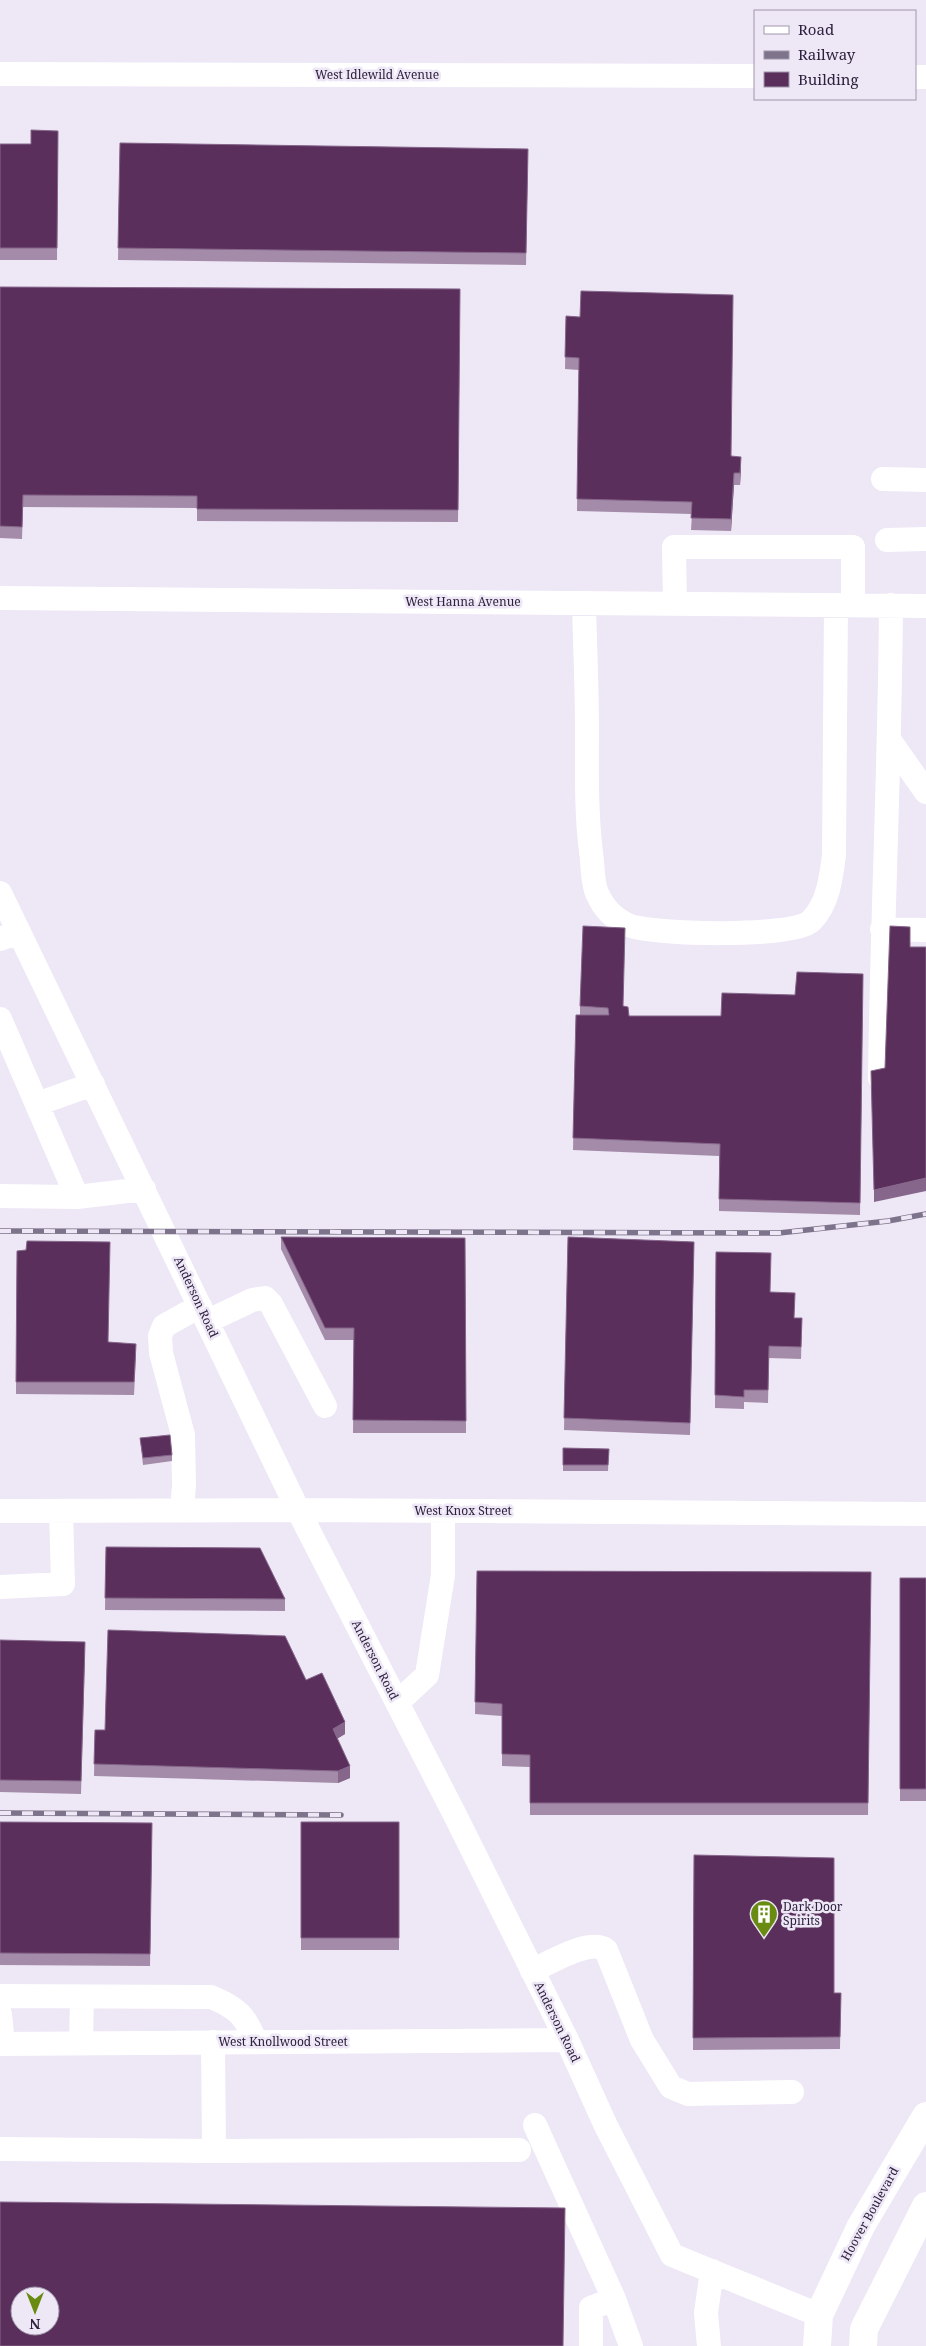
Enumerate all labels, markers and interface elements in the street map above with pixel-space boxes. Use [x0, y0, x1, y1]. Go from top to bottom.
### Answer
legend [754, 10, 916, 100]
text: Road [798, 19, 834, 39]
text: Railway [798, 44, 856, 64]
street label: West Idlewild Avenue [315, 66, 439, 83]
text: Building [798, 69, 859, 89]
street label: West Hanna Avenue [405, 593, 521, 610]
street label: Anderson Road [170, 1253, 223, 1341]
street label: West Knox Street [414, 1502, 512, 1519]
street label: Anderson Road [348, 1617, 403, 1703]
place label: Dark Door Spirits [783, 1898, 843, 1929]
building icon: Dark Door Spirits [749, 1899, 779, 1938]
street label: Anderson Road [531, 1979, 585, 2066]
street label: West Knollwood Street [218, 2033, 348, 2050]
street label: Hoover Boulevard [837, 2163, 903, 2264]
north arrow [10, 2286, 60, 2336]
text: N [29, 2315, 41, 2334]

